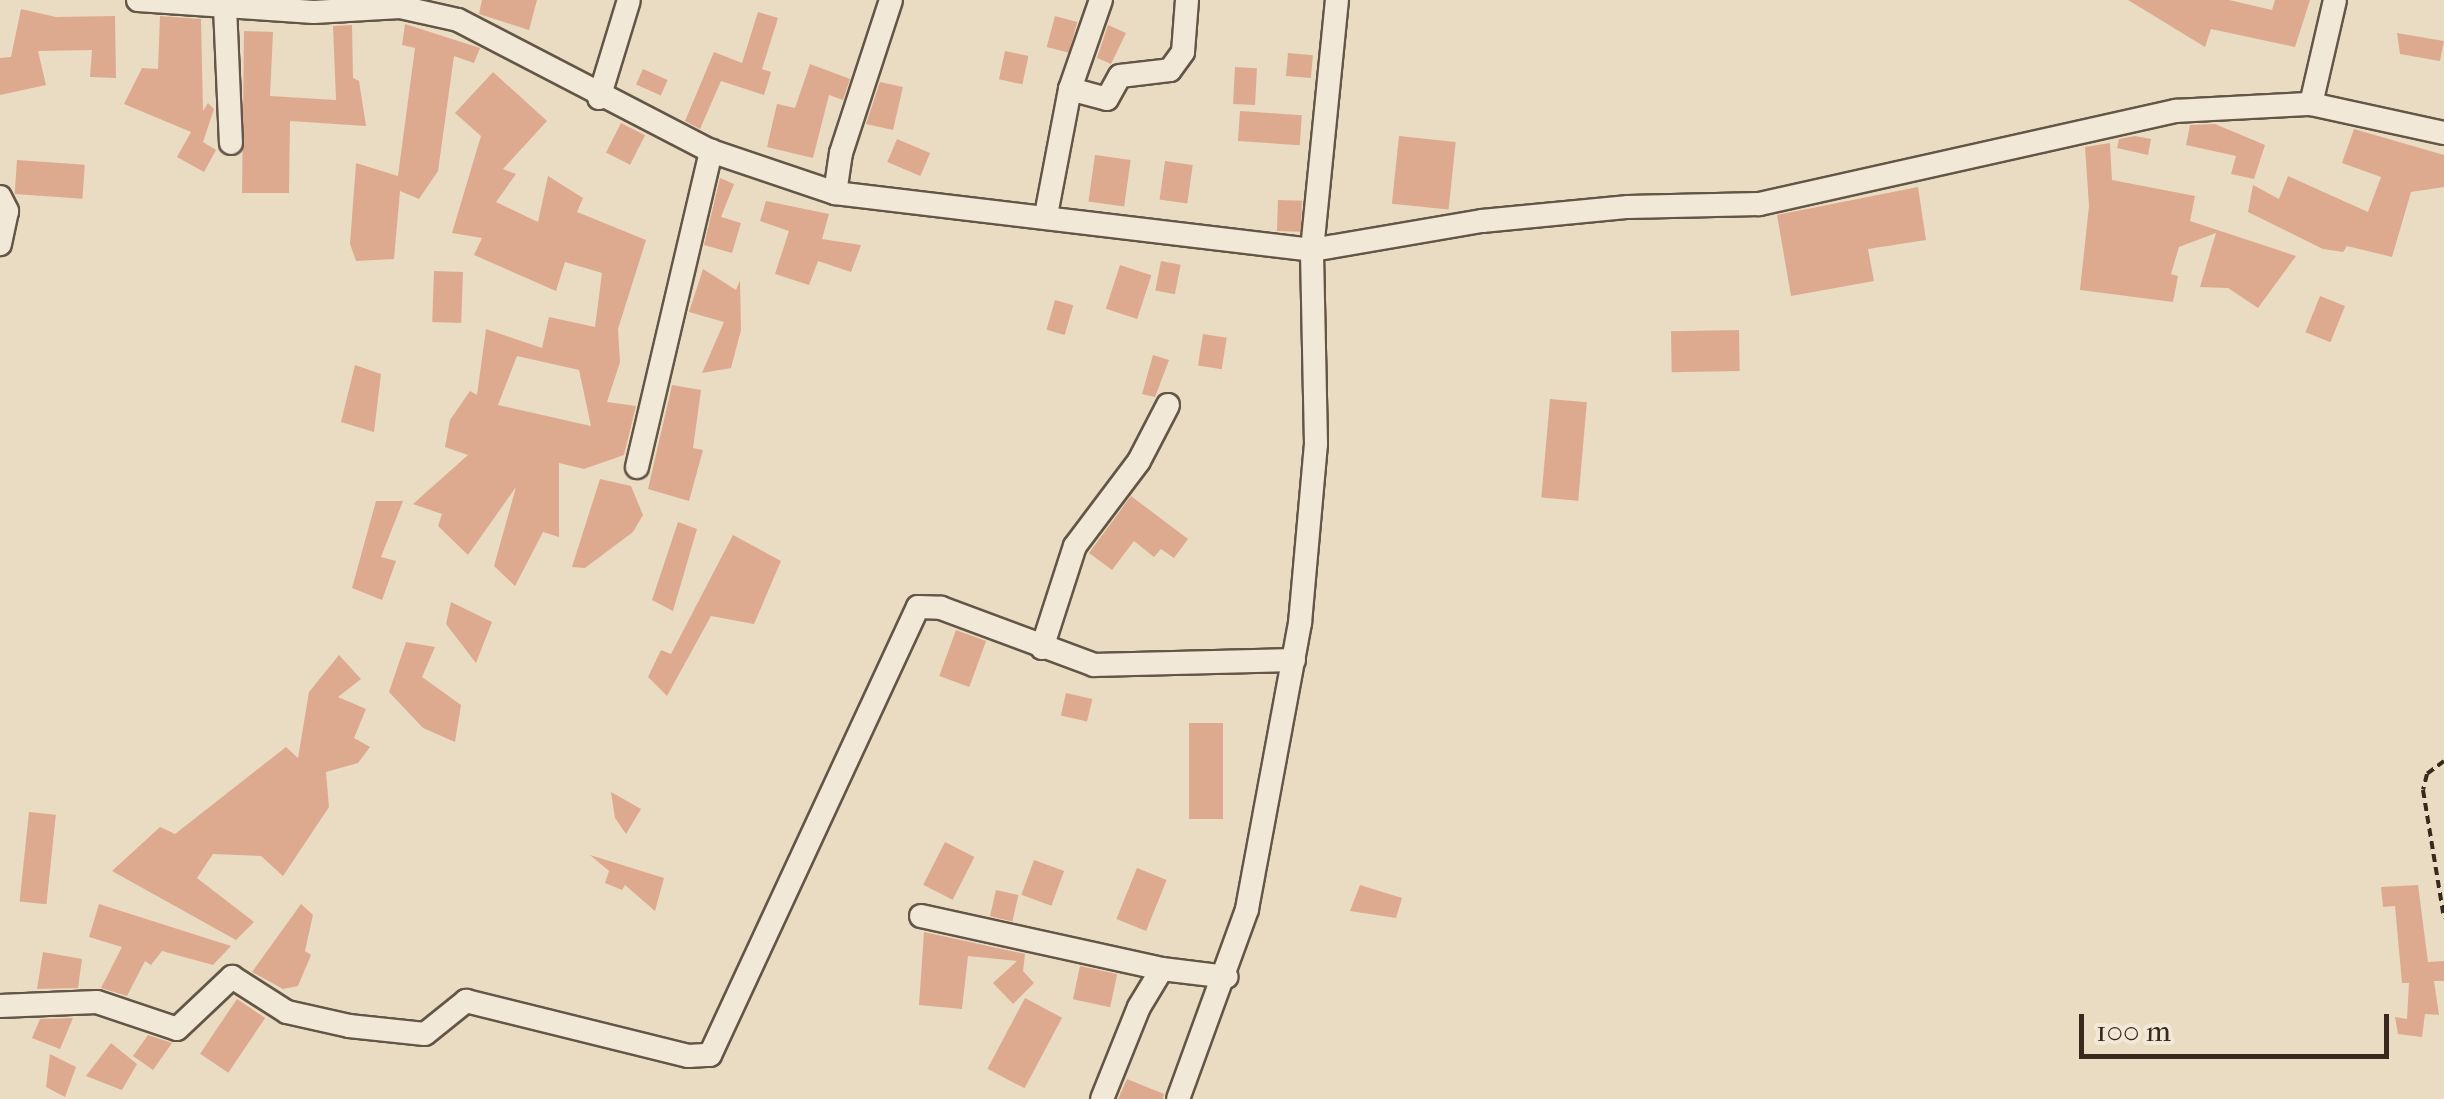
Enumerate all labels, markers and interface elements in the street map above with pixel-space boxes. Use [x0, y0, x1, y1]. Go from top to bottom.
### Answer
scale bar [2084, 994, 2394, 1056]
text: 100 m [2096, 1014, 2171, 1049]

